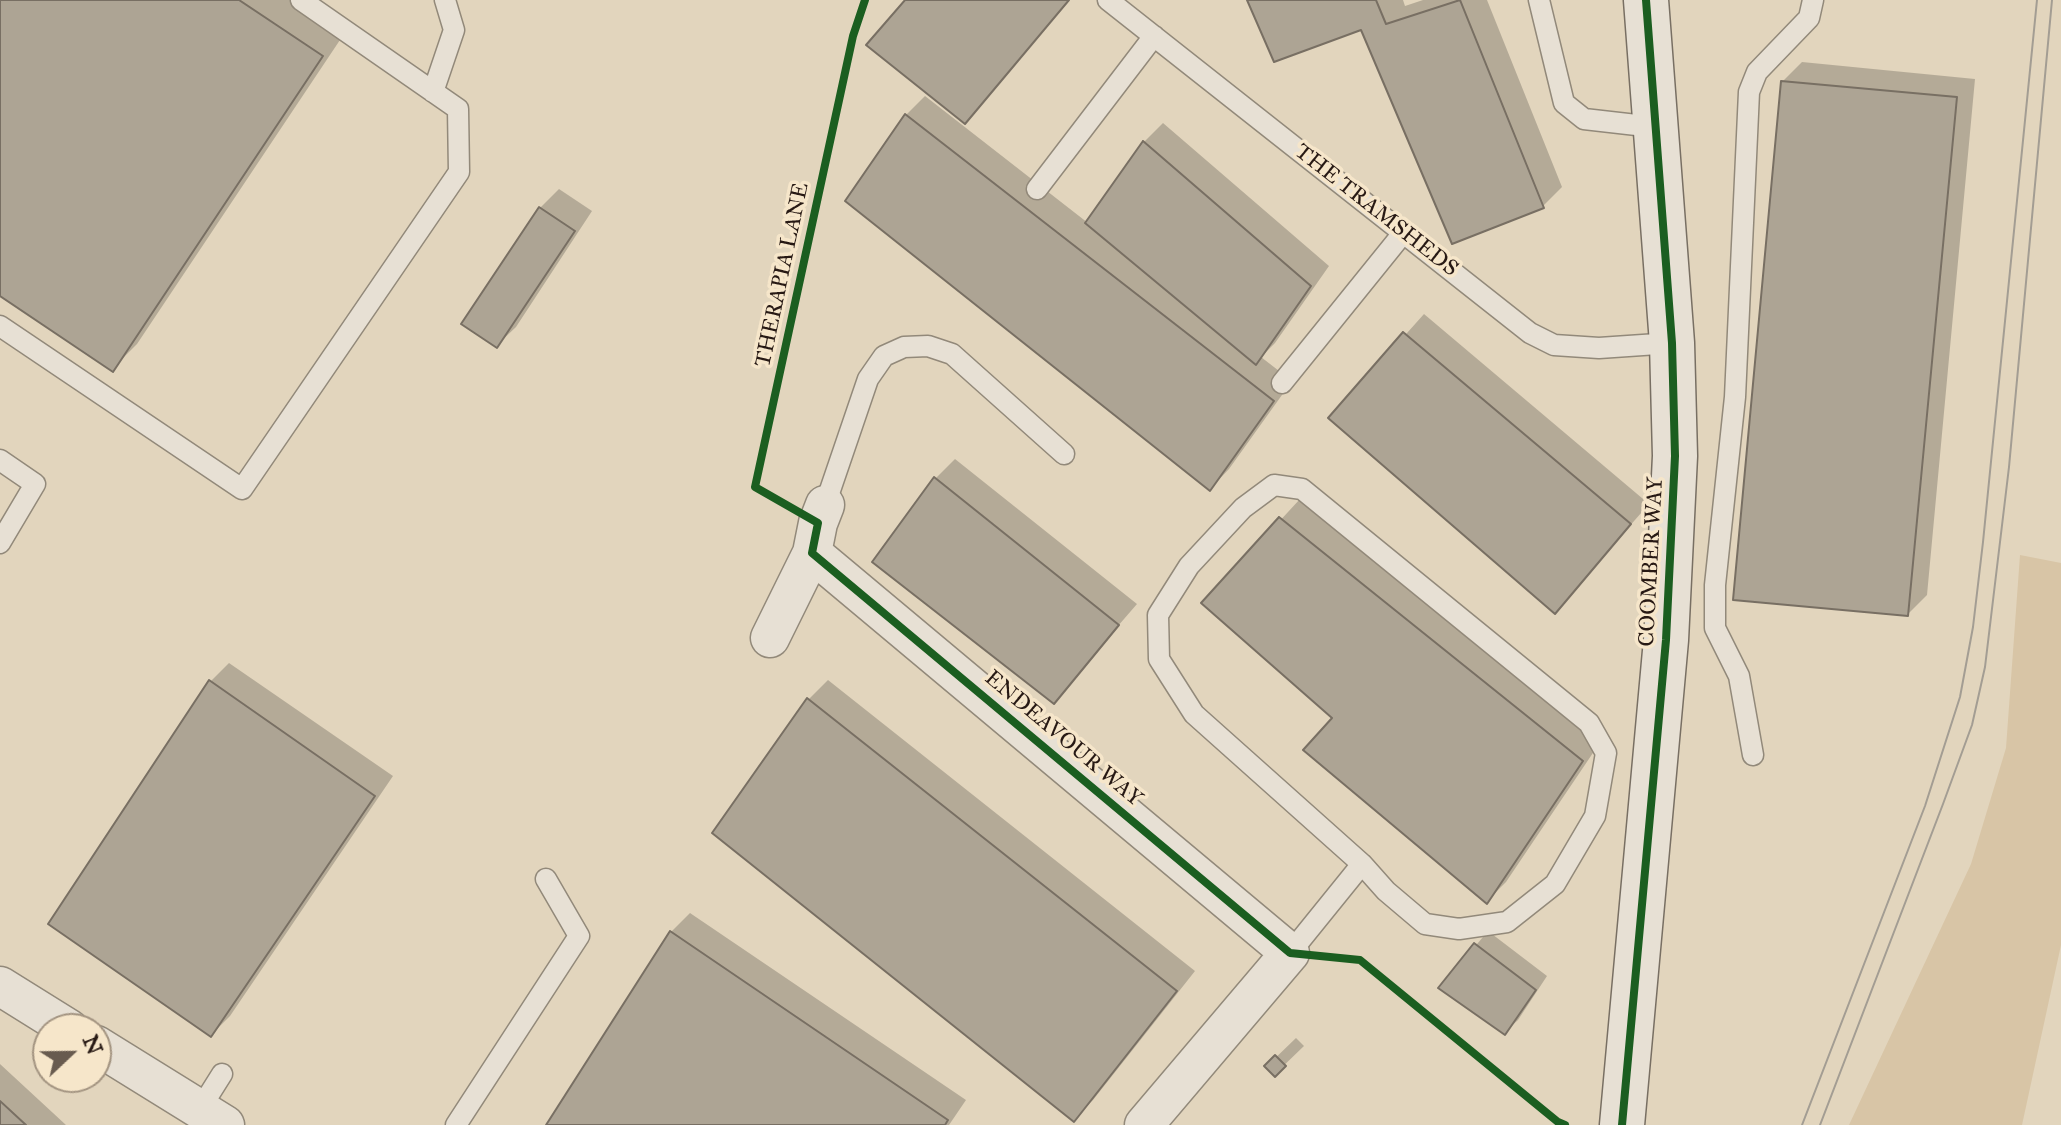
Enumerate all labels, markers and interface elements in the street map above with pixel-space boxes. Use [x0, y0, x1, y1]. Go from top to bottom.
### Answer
street label: THE TRAMSHEDS [1289, 139, 1463, 283]
street label: THERAPIA LANE [751, 180, 815, 370]
street label: COOMBER WAY [1634, 477, 1670, 647]
street label: ENDEAVOUR WAY [979, 665, 1147, 813]
north arrow [32, 1013, 112, 1093]
text: N [77, 1031, 109, 1058]

